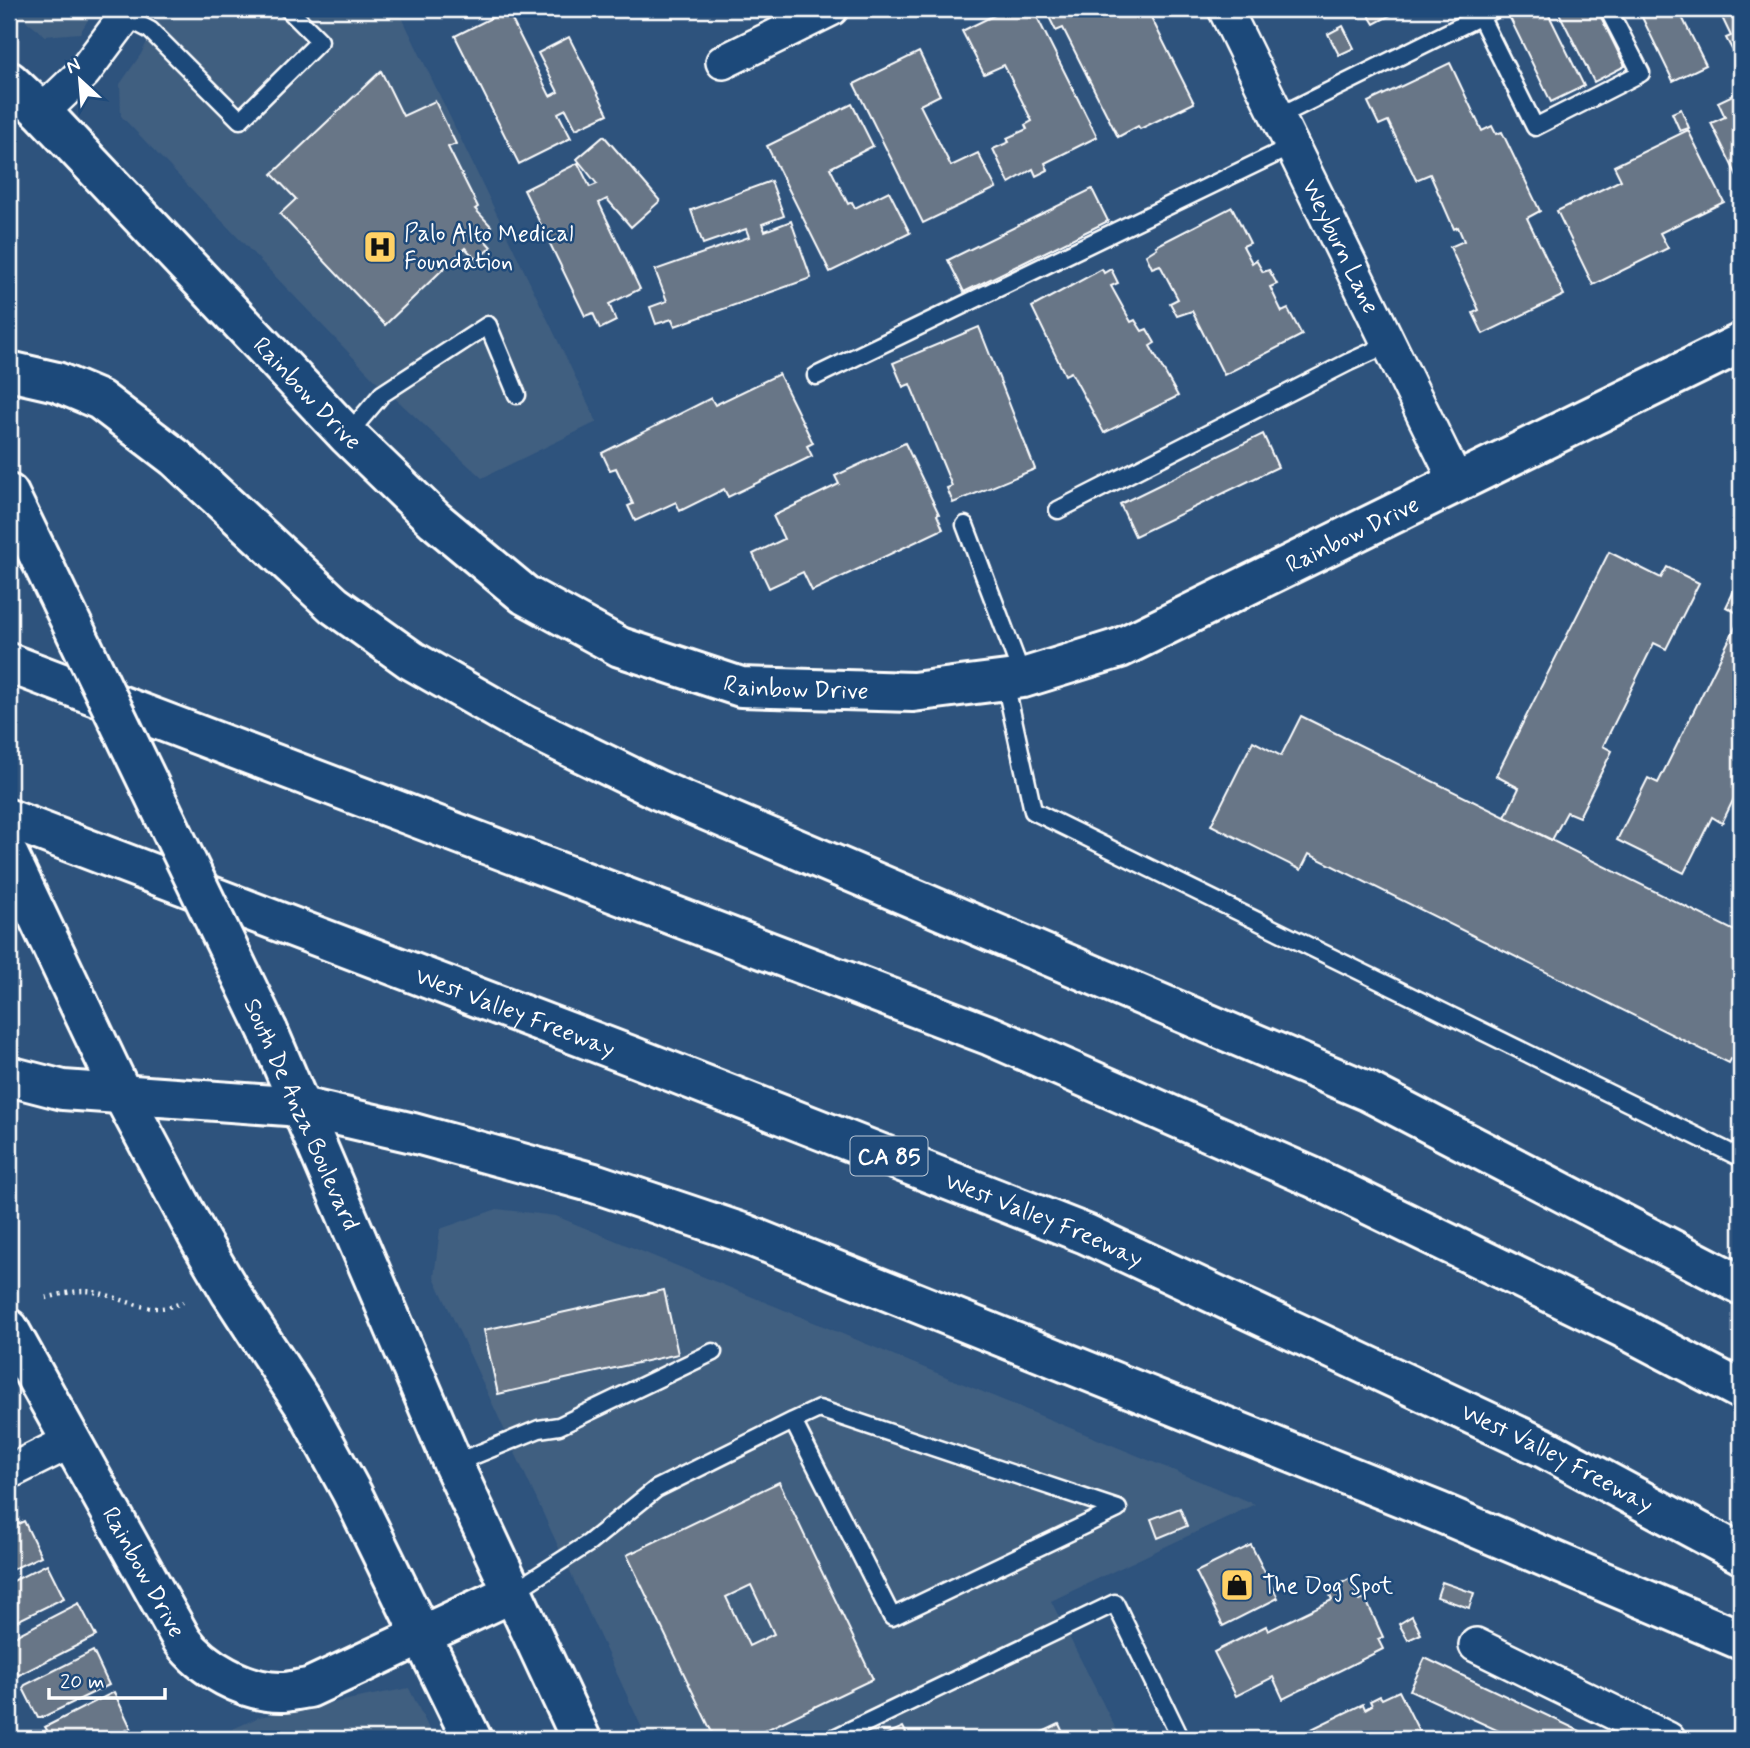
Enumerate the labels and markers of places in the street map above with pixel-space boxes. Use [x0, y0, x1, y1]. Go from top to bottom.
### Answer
place label: Palo Alto Medical Foundation [404, 219, 574, 278]
hospital icon: Palo Alto Medical Foundation [361, 228, 399, 266]
shop icon: The Dog Spot [1218, 1566, 1256, 1604]
place label: The Dog Spot [1262, 1571, 1393, 1602]

